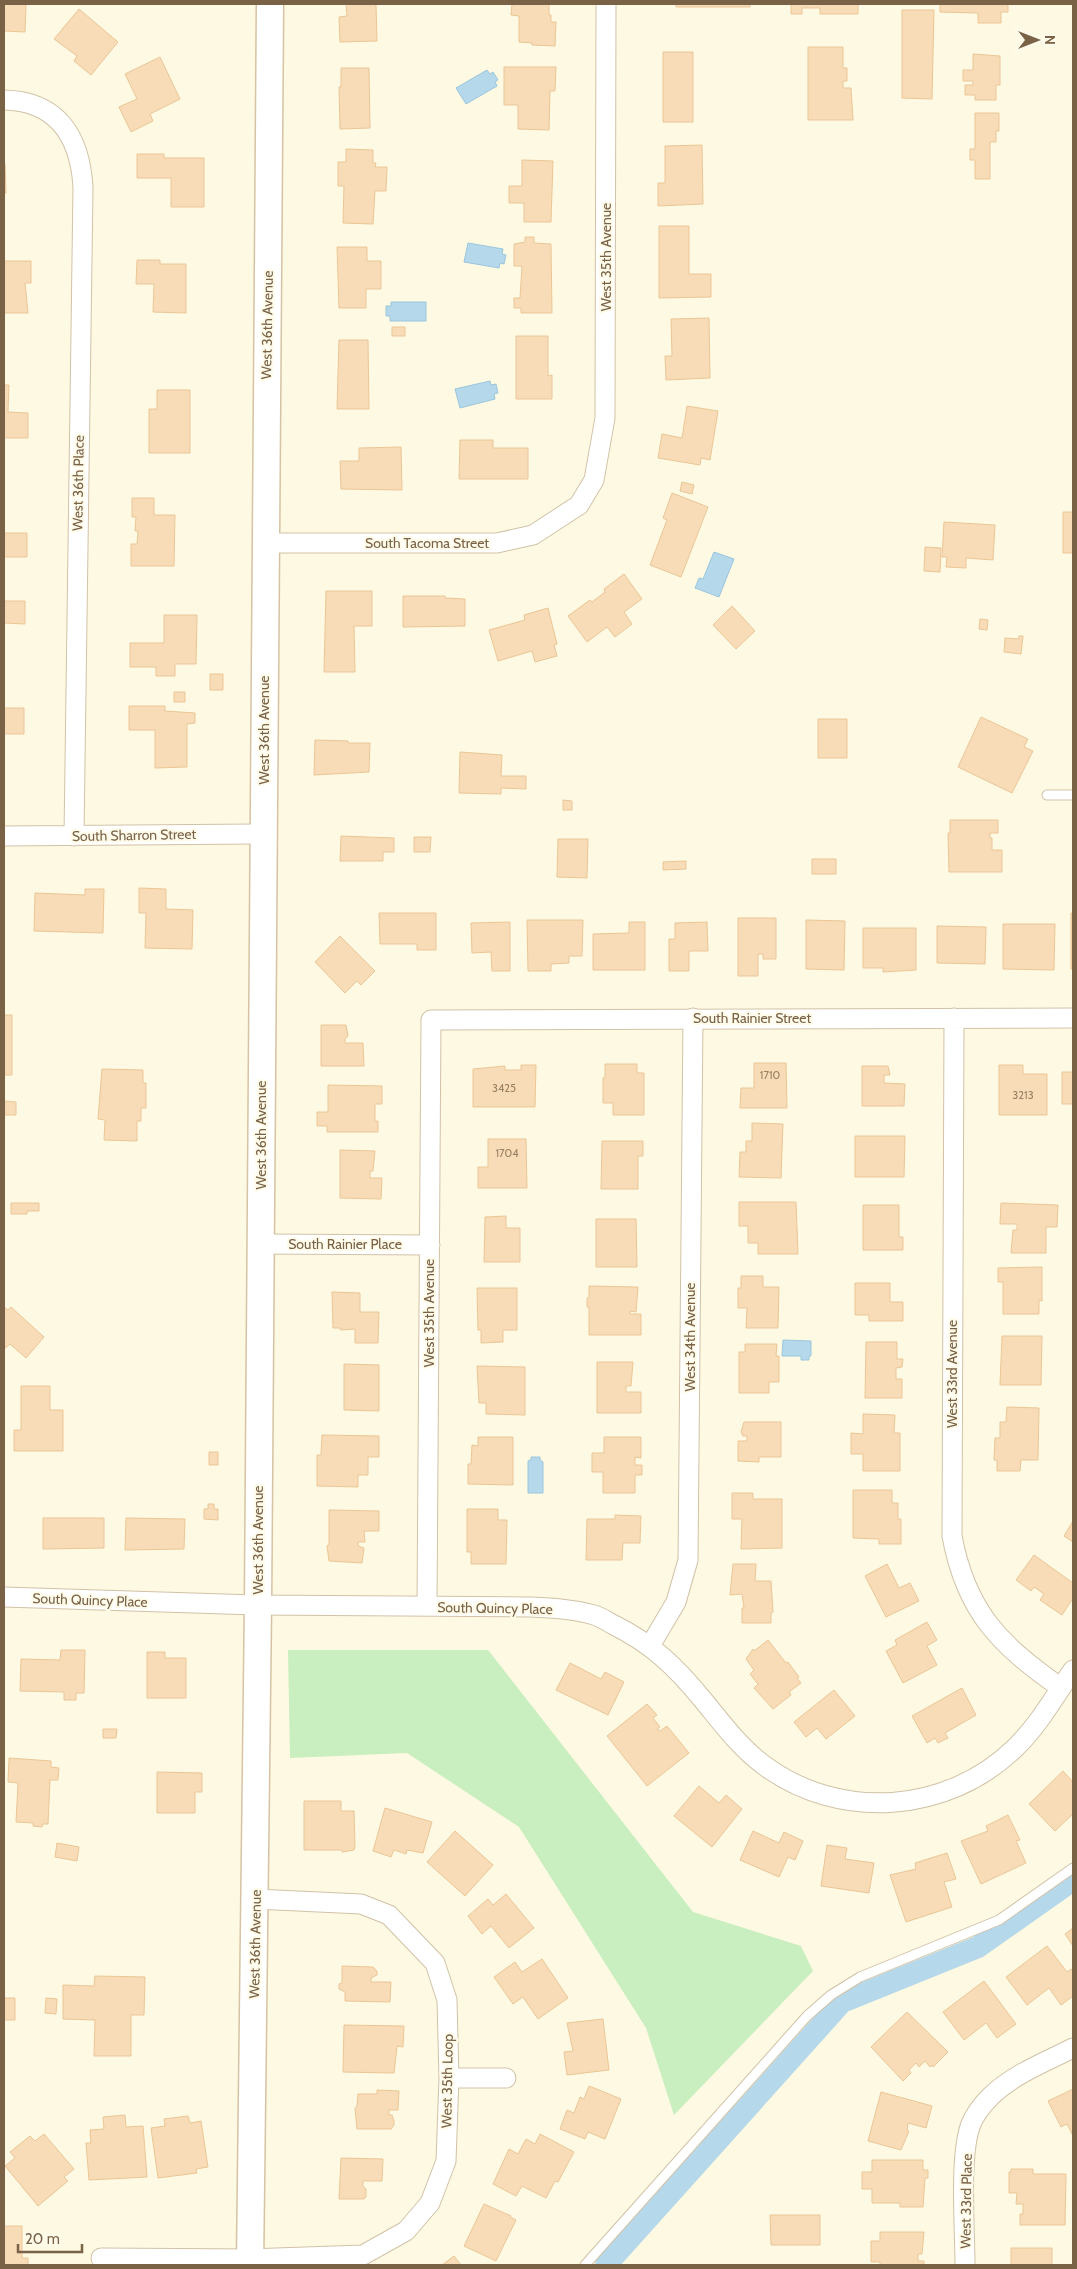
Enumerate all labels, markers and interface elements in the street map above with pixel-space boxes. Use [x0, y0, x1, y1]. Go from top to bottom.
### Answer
north arrow [1012, 15, 1062, 65]
text: N [1041, 35, 1059, 45]
street label: West 35th Avenue [597, 203, 615, 311]
street label: West 36th Avenue [257, 270, 277, 380]
street label: West 36th Place [68, 435, 88, 531]
street label: South Tacoma Street [365, 534, 489, 552]
street label: West 36th Avenue [255, 676, 273, 784]
street label: South Sharron Street [72, 825, 197, 845]
street label: South Rainier Street [693, 1009, 811, 1027]
house number: 1710 [760, 1068, 781, 1082]
street label: West 36th Avenue [252, 1081, 270, 1189]
house number: 3425 [492, 1081, 516, 1095]
house number: 3213 [1012, 1088, 1034, 1102]
house number: 1704 [495, 1146, 519, 1160]
street label: South Rainier Place [288, 1235, 402, 1253]
street label: West 35th Avenue [420, 1259, 438, 1367]
street label: West 34th Avenue [681, 1282, 699, 1392]
street label: West 33rd Avenue [943, 1320, 961, 1428]
street label: West 36th Avenue [249, 1486, 267, 1594]
street label: South Quincy Place [32, 1589, 148, 1611]
street label: South Quincy Place [437, 1598, 553, 1618]
street label: West 36th Avenue [245, 1889, 265, 1999]
street label: West 35th Loop [437, 2034, 457, 2128]
street label: West 33rd Place [956, 2153, 976, 2249]
scale bar [18, 2222, 81, 2254]
text: 20 m [25, 2230, 60, 2248]

